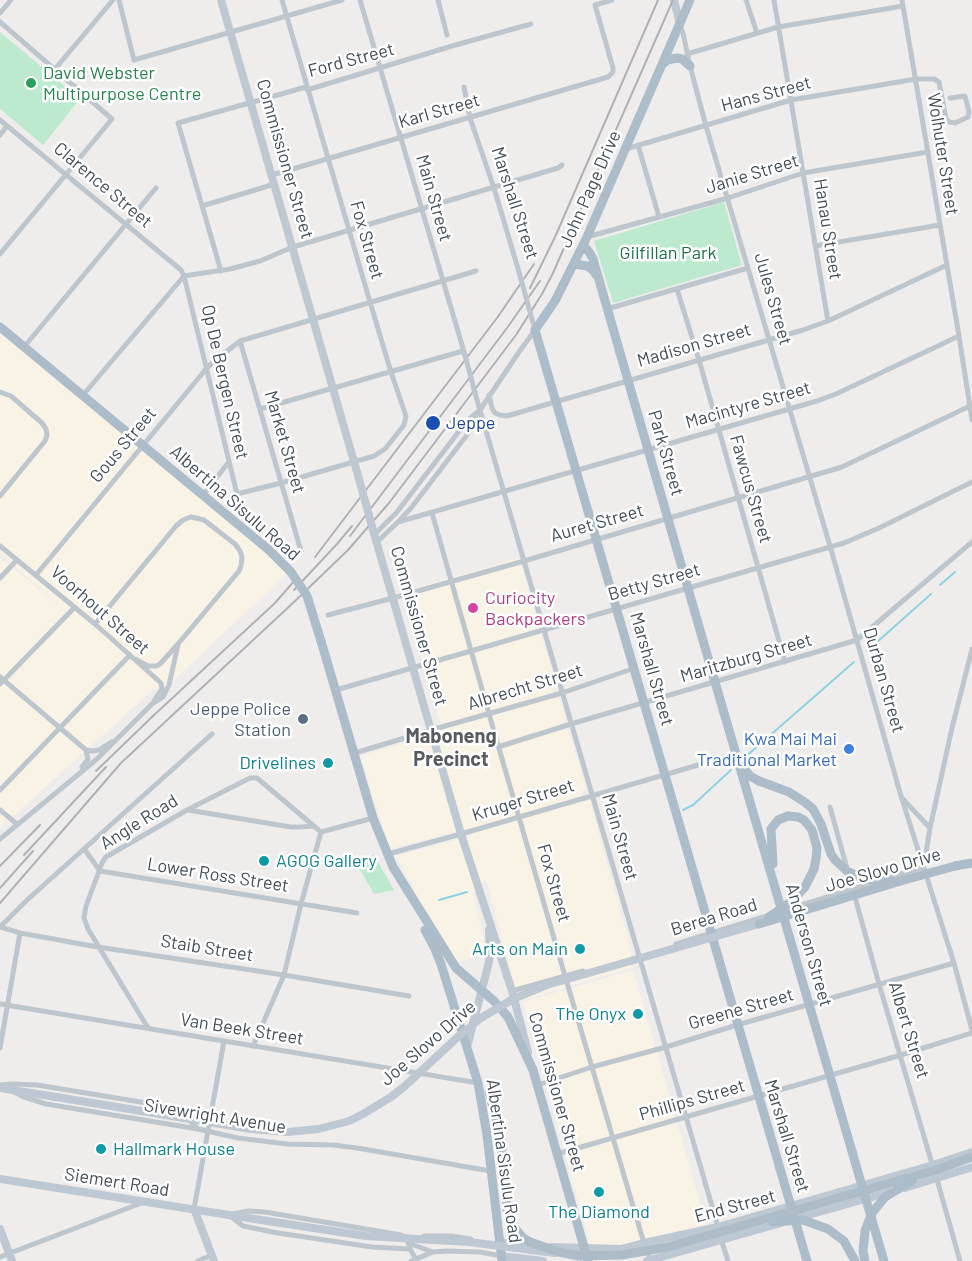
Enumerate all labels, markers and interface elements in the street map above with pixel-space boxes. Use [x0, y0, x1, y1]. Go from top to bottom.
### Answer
street label: Ford Street [306, 38, 396, 82]
place label: David Webster Multipurpose Centre [43, 62, 201, 104]
street label: Hans Street [719, 72, 813, 116]
marker: David Webster Multipurpose Centre [24, 76, 38, 90]
street label: Commissioner Street [252, 77, 318, 241]
street label: Karl Street [396, 89, 482, 133]
street label: Wolhuter Street [923, 91, 963, 217]
street label: John Page Drive [555, 127, 625, 251]
street label: Clarence Street [50, 138, 156, 232]
street label: Marshall Street [487, 144, 543, 262]
street label: Janie Street [703, 150, 801, 198]
street label: Main Street [411, 152, 457, 244]
street label: Hanau Street [809, 177, 847, 281]
street label: Fox Street [346, 198, 388, 282]
park label: Gilfillan Park [620, 242, 716, 264]
street label: Jules Street [750, 250, 796, 348]
street label: Op De Bergen Street [197, 303, 253, 461]
street label: Madison Street [635, 318, 753, 372]
street label: Macintyre Street [683, 377, 813, 433]
street label: Market Street [260, 388, 310, 496]
street label: Gous Street [85, 403, 161, 487]
street label: Park Street [643, 408, 689, 498]
place label: Jeppe [446, 412, 495, 434]
marker: Jeppe [424, 414, 442, 432]
street label: Fawcus Street [725, 432, 777, 546]
street label: Albertina Sisulu Road [165, 441, 305, 565]
street label: Auret Street [548, 499, 646, 547]
street label: Commissioner Street [386, 544, 452, 708]
street label: Betty Street [605, 559, 703, 605]
street label: Voorhout Street [46, 561, 154, 659]
place label: Curiocity Backpackers [485, 587, 586, 630]
marker: Curiocity Backpackers [466, 601, 480, 615]
street label: Marshall Street [625, 610, 679, 728]
street label: Durban Street [859, 625, 909, 735]
street label: Maritzburg Street [678, 629, 814, 687]
street label: Albrecht Street [465, 659, 585, 715]
place label: Jeppe Police Station [190, 698, 291, 740]
marker: Jeppe Police Station [296, 712, 310, 726]
district label: Maboneng Precinct [405, 724, 497, 771]
place label: Kwa Mai Mai Traditional Market [697, 728, 837, 771]
marker: Kwa Mai Mai Traditional Market [842, 742, 856, 756]
place label: Drivelines [240, 752, 316, 774]
marker: Drivelines [321, 756, 335, 770]
street label: Kruger Street [469, 774, 577, 826]
street label: Angle Road [96, 790, 182, 854]
street label: Main Street [597, 791, 643, 883]
street label: Fox Street [533, 841, 575, 925]
street label: Joe Slovo Drive [823, 843, 943, 897]
place label: AGOG Gallery [276, 850, 377, 872]
street label: Lower Ross Street [146, 853, 290, 897]
marker: AGOG Gallery [257, 854, 271, 868]
street label: Anderson Street [781, 881, 837, 1009]
street label: Berea Road [668, 894, 760, 940]
street label: Staib Street [159, 930, 255, 966]
place label: Arts on Main [472, 938, 568, 960]
marker: Arts on Main [573, 942, 587, 956]
street label: Albert Street [884, 979, 934, 1081]
street label: Greene Street [686, 984, 796, 1034]
street label: Joe Slovo Drive [376, 996, 480, 1090]
place label: The Onyx [555, 1003, 626, 1025]
marker: The Onyx [631, 1007, 645, 1021]
street label: Van Beek Street [179, 1009, 305, 1049]
street label: Commissioner Street [524, 1010, 590, 1174]
street label: Phillips Street [637, 1075, 747, 1125]
street label: Marshall Street [760, 1077, 814, 1195]
street label: Albertina Sisulu Road [482, 1078, 526, 1244]
street label: Sivewright Avenue [142, 1094, 288, 1138]
place label: Hallmark House [113, 1138, 235, 1160]
marker: Hallmark House [94, 1142, 108, 1156]
street label: Siemert Road [63, 1163, 171, 1201]
marker: The Diamond [592, 1185, 606, 1199]
street label: End Street [692, 1185, 778, 1227]
place label: The Diamond [548, 1201, 650, 1223]

